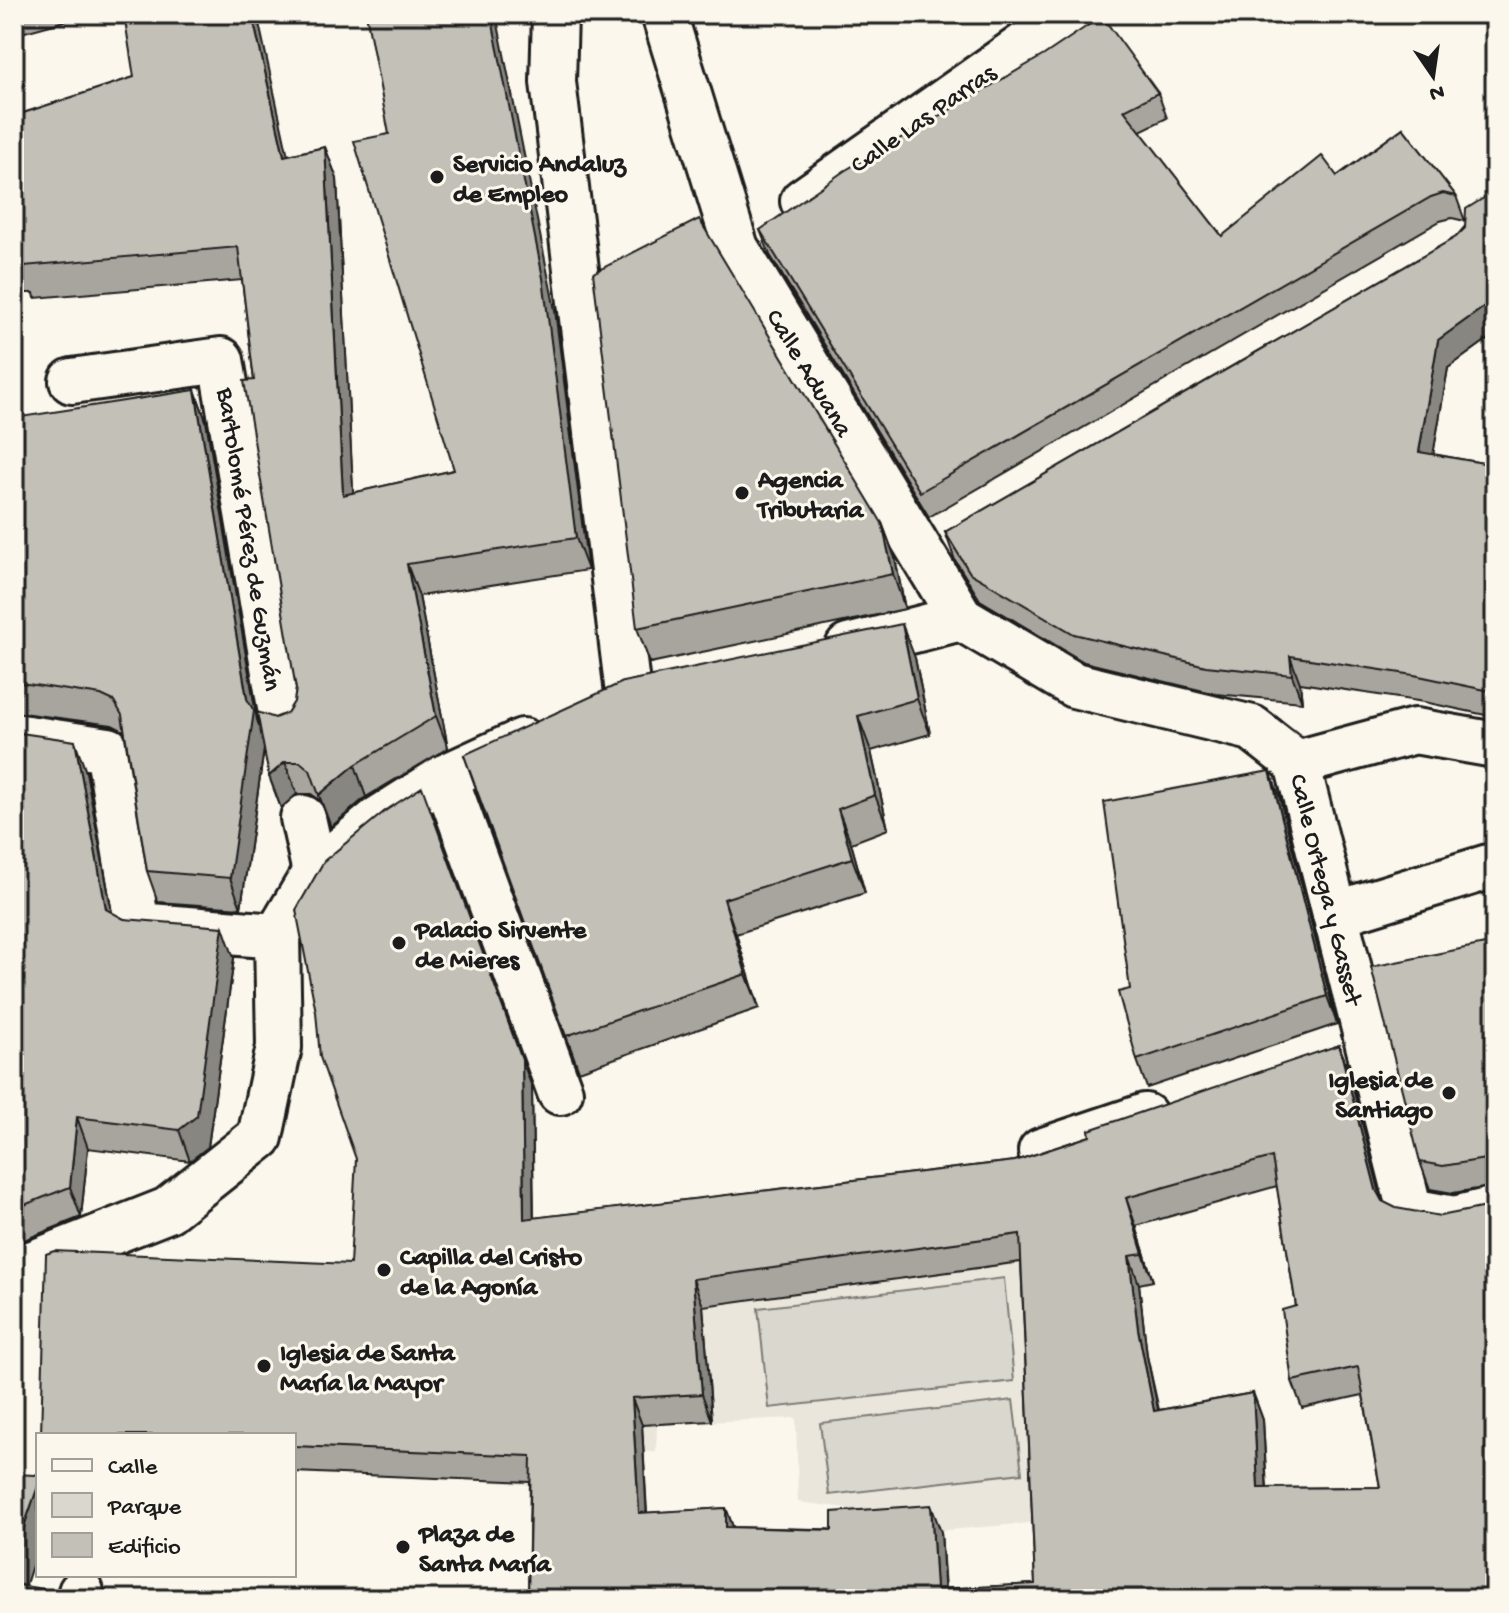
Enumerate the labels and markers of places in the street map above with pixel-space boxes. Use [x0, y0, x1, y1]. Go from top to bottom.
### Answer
place label: Servicio Andaluz de Empleo [453, 151, 627, 212]
marker: Servicio Andaluz de Empleo [428, 168, 446, 186]
place label: Agencia Tributaria [756, 467, 865, 528]
marker: Agencia Tributaria [733, 484, 751, 502]
place label: Palacio Sirvente de Mieres [413, 917, 588, 978]
marker: Palacio Sirvente de Mieres [390, 934, 408, 952]
place label: Iglesia de Santiago [1328, 1067, 1435, 1128]
marker: Iglesia de Santiago [1440, 1084, 1458, 1102]
place label: Capilla del Cristo de la Agonía [400, 1244, 583, 1305]
marker: Capilla del Cristo de la Agonía [375, 1261, 393, 1279]
place label: Iglesia de Santa María la Mayor [280, 1340, 456, 1401]
marker: Iglesia de Santa María la Mayor [255, 1357, 273, 1375]
place label: Plaza de Santa María [417, 1521, 552, 1582]
marker: Plaza de Santa María [394, 1538, 412, 1556]

